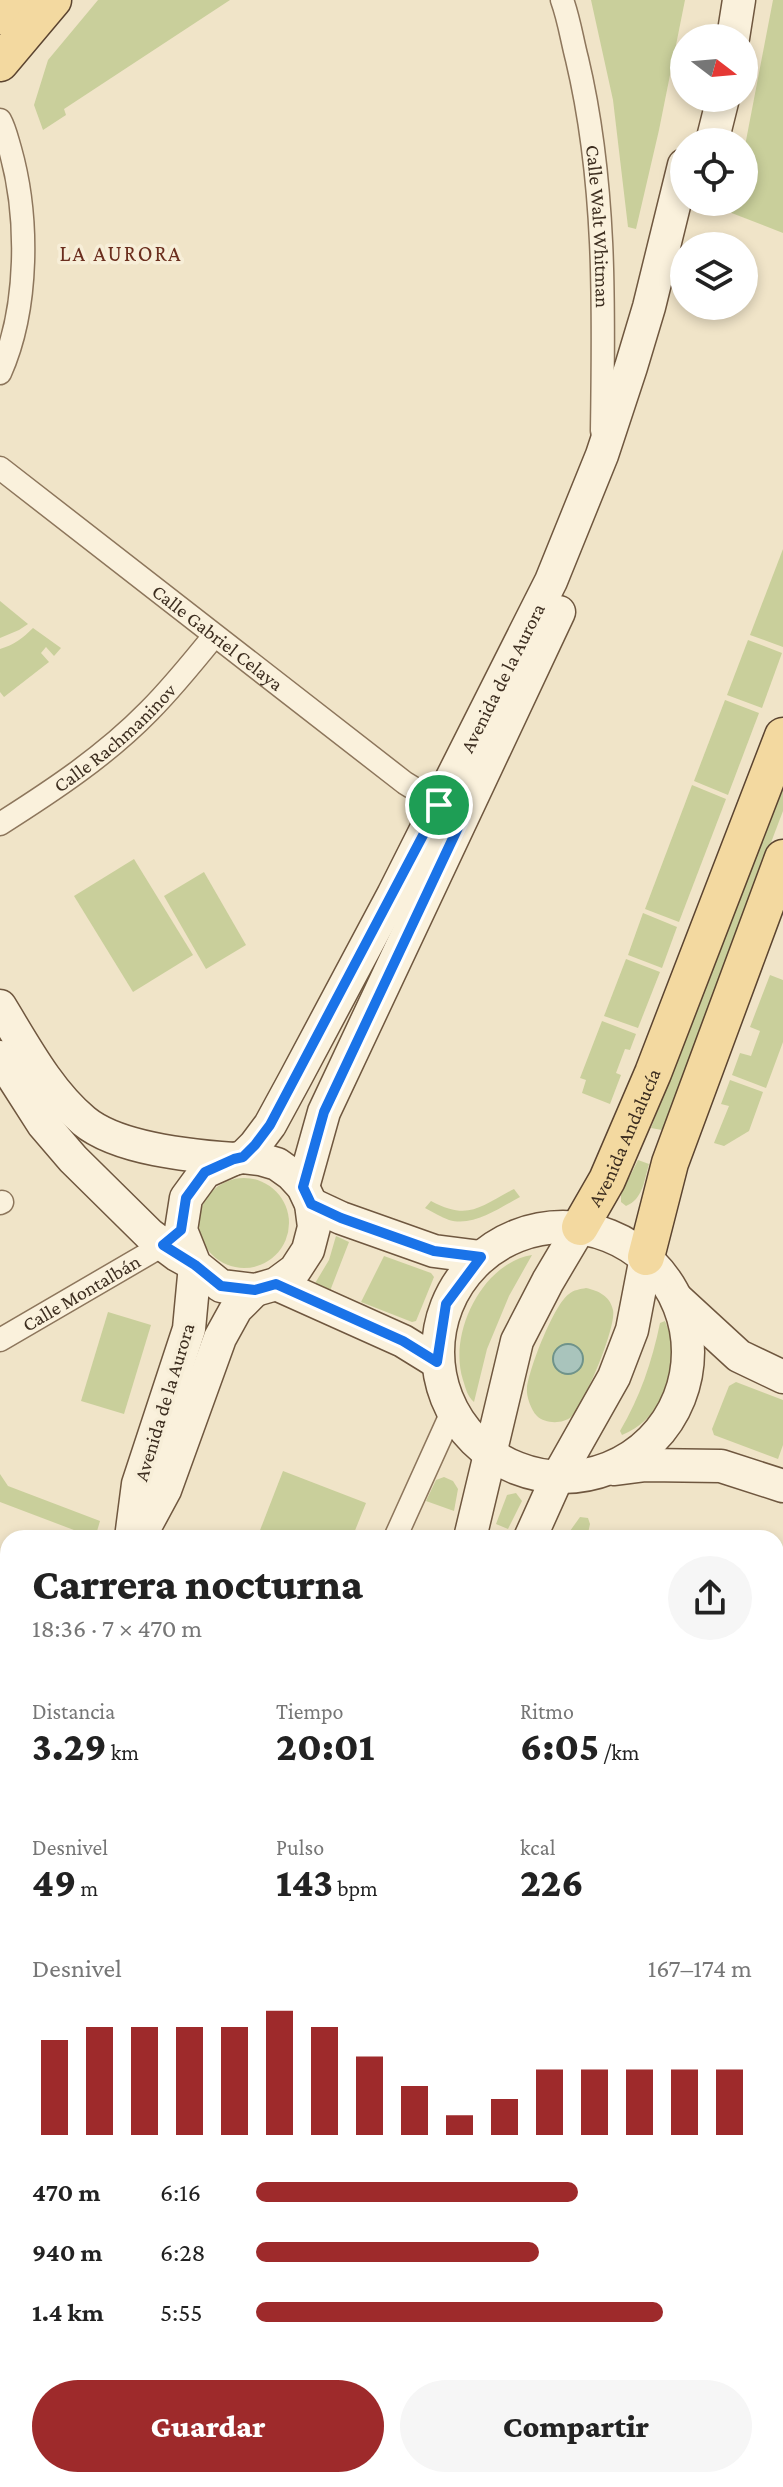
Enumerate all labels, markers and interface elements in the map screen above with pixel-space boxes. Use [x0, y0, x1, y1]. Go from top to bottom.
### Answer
north arrow [670, 24, 758, 112]
map controls [670, 24, 758, 320]
button: locate [670, 128, 758, 216]
street label: Calle Walt Whitman [582, 144, 614, 308]
button: layers [670, 232, 758, 320]
district label: LA AURORA [60, 241, 182, 266]
street label: Calle Gabriel Celaya [148, 580, 288, 695]
street label: Avenida de la Aurora [456, 600, 549, 756]
street label: Calle Rachmaninov [50, 678, 181, 796]
pin [405, 771, 473, 839]
icon: arrive [417, 783, 461, 827]
street label: Avenida Andalucía [583, 1065, 665, 1210]
street label: Calle Montalbán [18, 1250, 144, 1336]
street label: Avenida de la Aurora [130, 1320, 198, 1484]
button: share [668, 1556, 752, 1640]
text: Carrera nocturna [32, 1560, 363, 1608]
text: 18:36 · 7 × 470 m [32, 1614, 202, 1643]
text: Distancia [32, 1699, 115, 1724]
text: Tiempo [276, 1699, 344, 1724]
text: Ritmo [520, 1699, 574, 1724]
text: 3.29 [32, 1724, 107, 1769]
text: 20:01 [276, 1724, 374, 1769]
text: 6:05 [520, 1724, 599, 1769]
text: km [107, 1740, 139, 1765]
text: /km [599, 1740, 639, 1765]
text: Desnivel [32, 1835, 108, 1860]
text: Pulso [276, 1835, 324, 1860]
text: kcal [520, 1835, 555, 1860]
text: 49 [32, 1860, 76, 1905]
text: 143 [276, 1860, 333, 1905]
text: 226 [520, 1860, 584, 1905]
text: m [76, 1876, 98, 1901]
text: bpm [333, 1876, 378, 1901]
text: Desnivel [32, 1954, 122, 1983]
text: 167–174 m [648, 1954, 752, 1983]
text: 470 m [32, 2178, 100, 2207]
text: 6:16 [160, 2178, 201, 2207]
text: 940 m [32, 2238, 103, 2267]
text: 6:28 [160, 2238, 206, 2267]
text: 1.4 km [32, 2298, 104, 2327]
text: 5:55 [160, 2298, 202, 2327]
button: Guardar [32, 2380, 384, 2472]
button: Compartir [400, 2380, 752, 2472]

